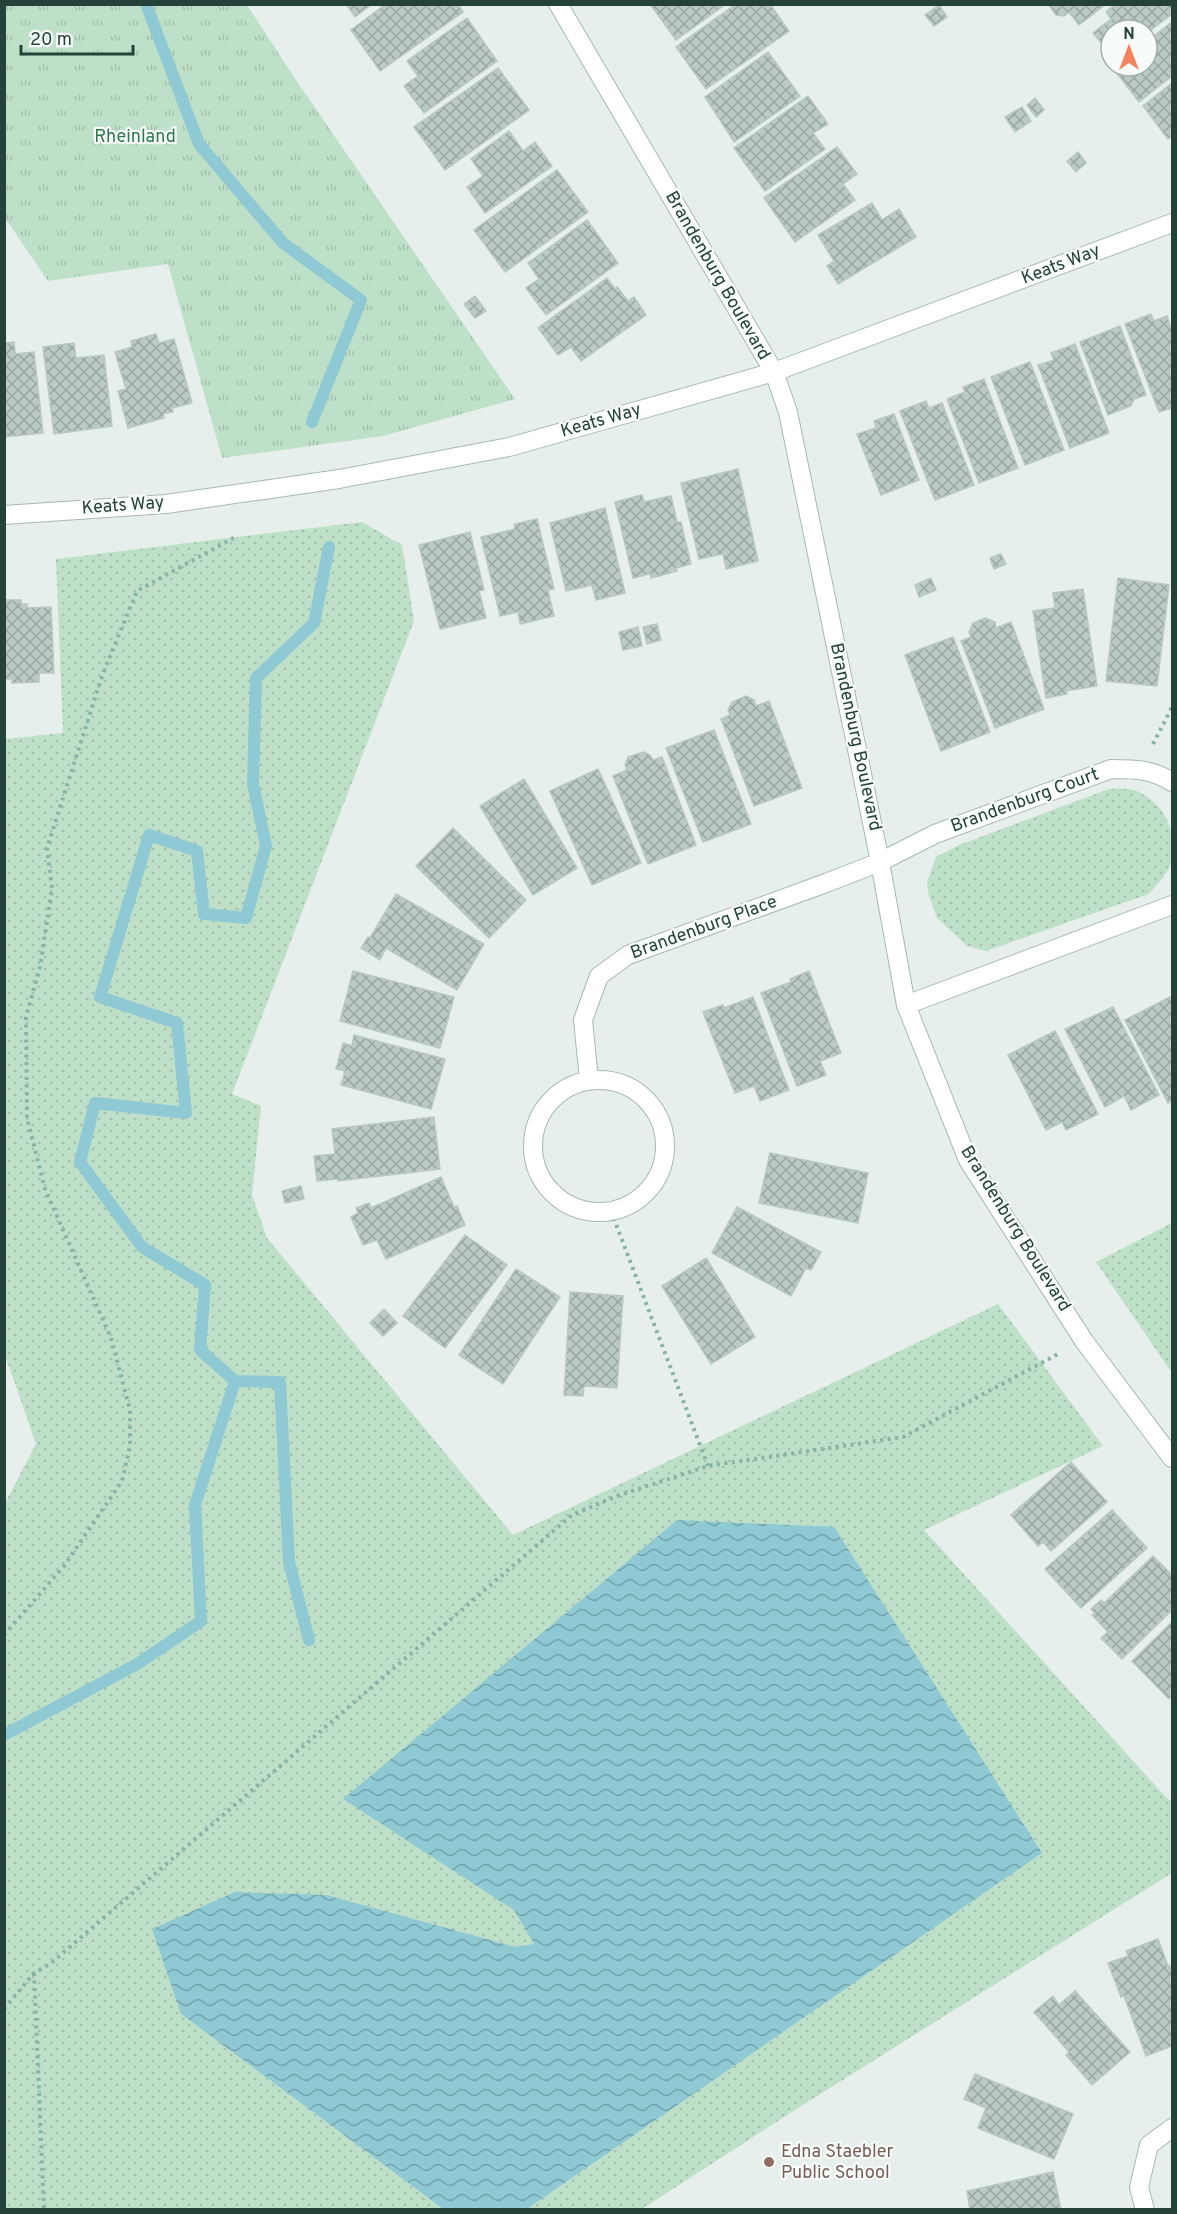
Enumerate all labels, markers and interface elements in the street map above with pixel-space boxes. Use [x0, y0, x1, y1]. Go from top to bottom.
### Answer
scale bar [21, 18, 134, 56]
north arrow [1099, 18, 1159, 78]
text: N [1123, 25, 1135, 45]
text: 20 m [30, 29, 72, 52]
park label: Rheinland [94, 126, 176, 149]
street label: Brandenburg Boulevard [659, 187, 775, 365]
street label: Keats Way [1018, 239, 1104, 291]
street label: Keats Way [558, 399, 644, 443]
street label: Keats Way [81, 492, 165, 520]
street label: Brandenburg Boulevard [824, 641, 886, 833]
street label: Brandenburg Court [948, 763, 1102, 839]
street label: Brandenburg Place [627, 891, 781, 965]
street label: Brandenburg Boulevard [955, 1142, 1075, 1316]
place label: Edna Staebler Public School [781, 2141, 894, 2185]
marker: Edna Staebler Public School [762, 2155, 776, 2169]

